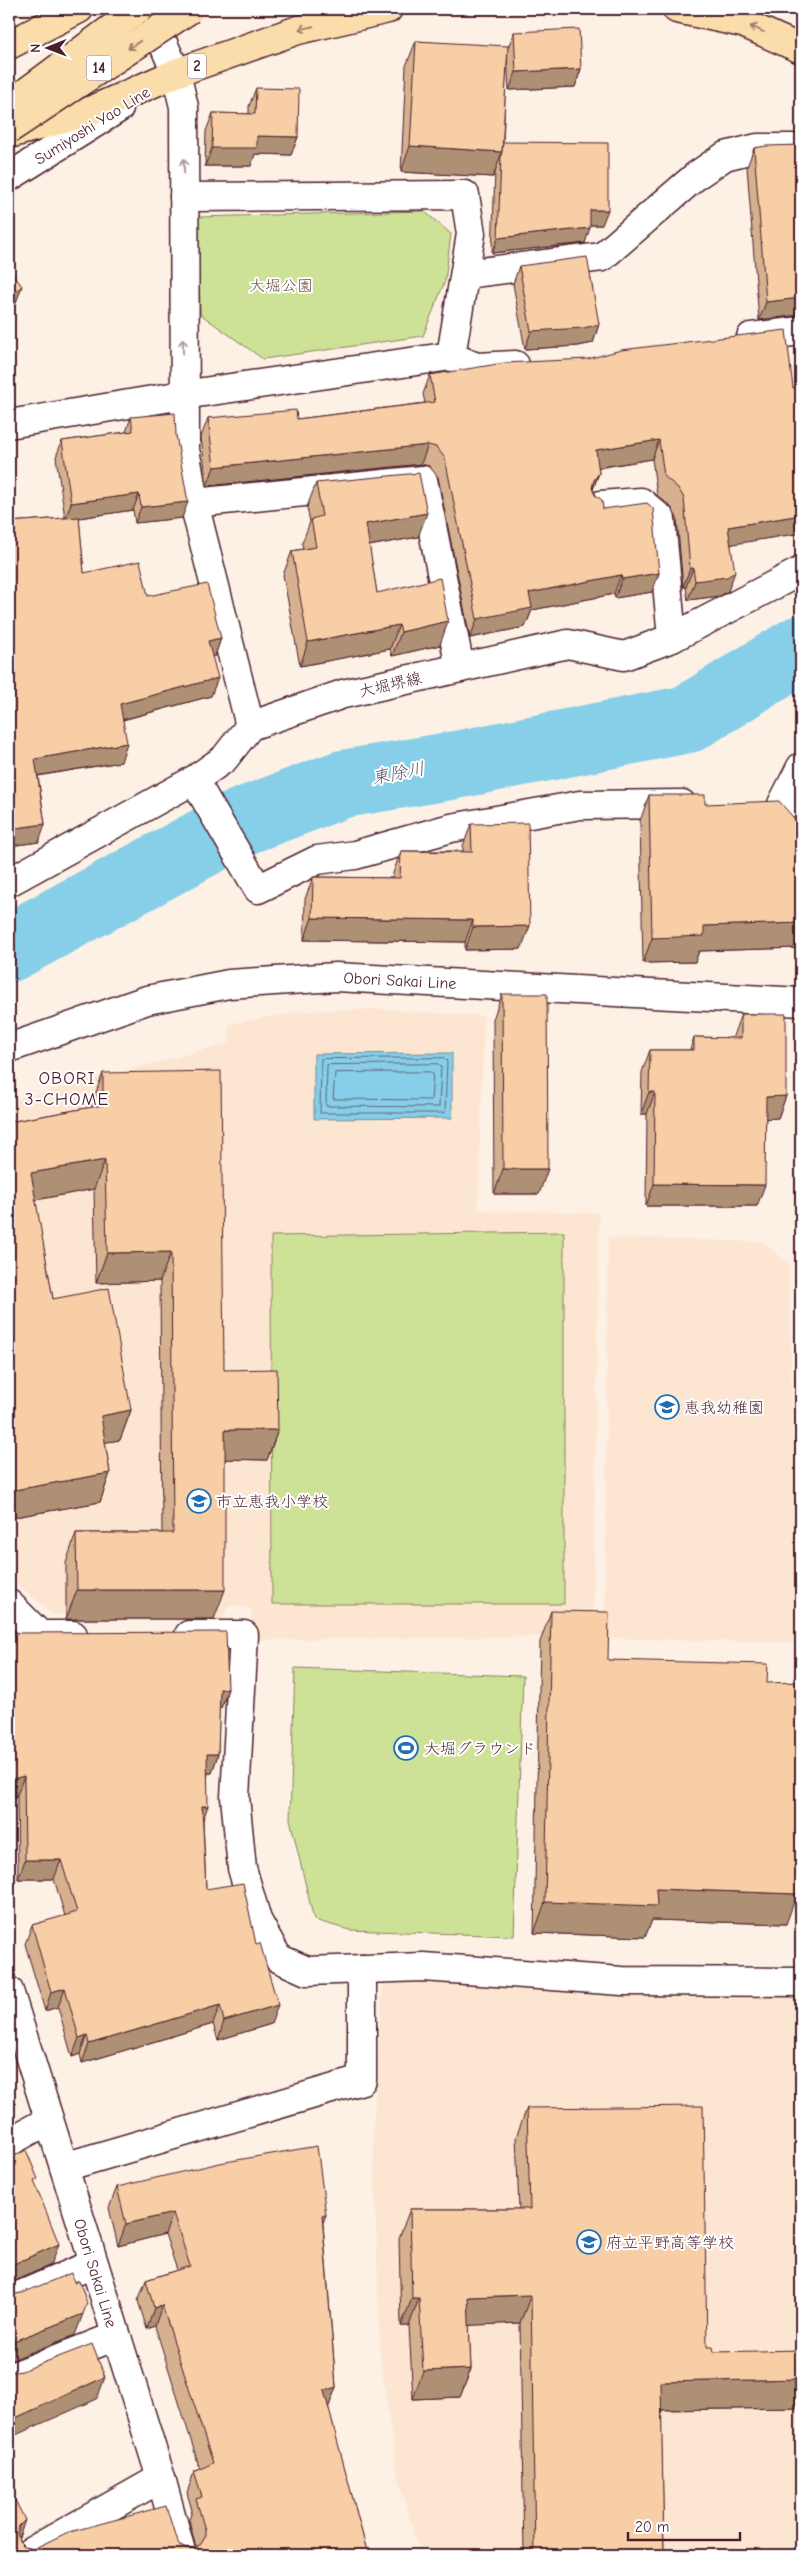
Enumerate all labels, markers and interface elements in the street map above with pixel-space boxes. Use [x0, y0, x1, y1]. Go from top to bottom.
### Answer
north arrow [22, 22, 72, 72]
one-way arrow [299, 24, 315, 33]
one-way arrow [750, 24, 765, 34]
one-way arrow [127, 40, 141, 50]
text: N [27, 44, 44, 53]
road number: 2 [188, 54, 206, 78]
road number: 14 [86, 56, 112, 80]
street label: Sumiyoshi Yao Line [32, 83, 153, 169]
one-way arrow [179, 158, 189, 174]
park label: 大堀公園 [249, 277, 313, 295]
one-way arrow [178, 338, 188, 354]
street label: 大堀堺線 [357, 669, 423, 701]
water label: 東除川 [370, 758, 427, 789]
street label: Obori Sakai Line [343, 969, 457, 993]
district label: OBORI 3-CHOME [25, 1068, 109, 1110]
school or university icon: 恵我幼稚園 [654, 1394, 680, 1420]
place label: 恵我幼稚園 [684, 1399, 764, 1417]
school or university icon: 市立恵我小学校 [186, 1488, 212, 1514]
place label: 市立恵我小学校 [216, 1493, 328, 1511]
sports icon: 大堀グラウンド [393, 1735, 419, 1761]
place label: 大堀グラウンド [424, 1740, 536, 1758]
street label: Obori Sakai Line [70, 2217, 120, 2330]
school or university icon: 府立平野高等学校 [576, 2229, 602, 2255]
place label: 府立平野高等学校 [606, 2234, 734, 2252]
scale bar [628, 2509, 740, 2541]
text: 20 m [635, 2518, 669, 2536]

